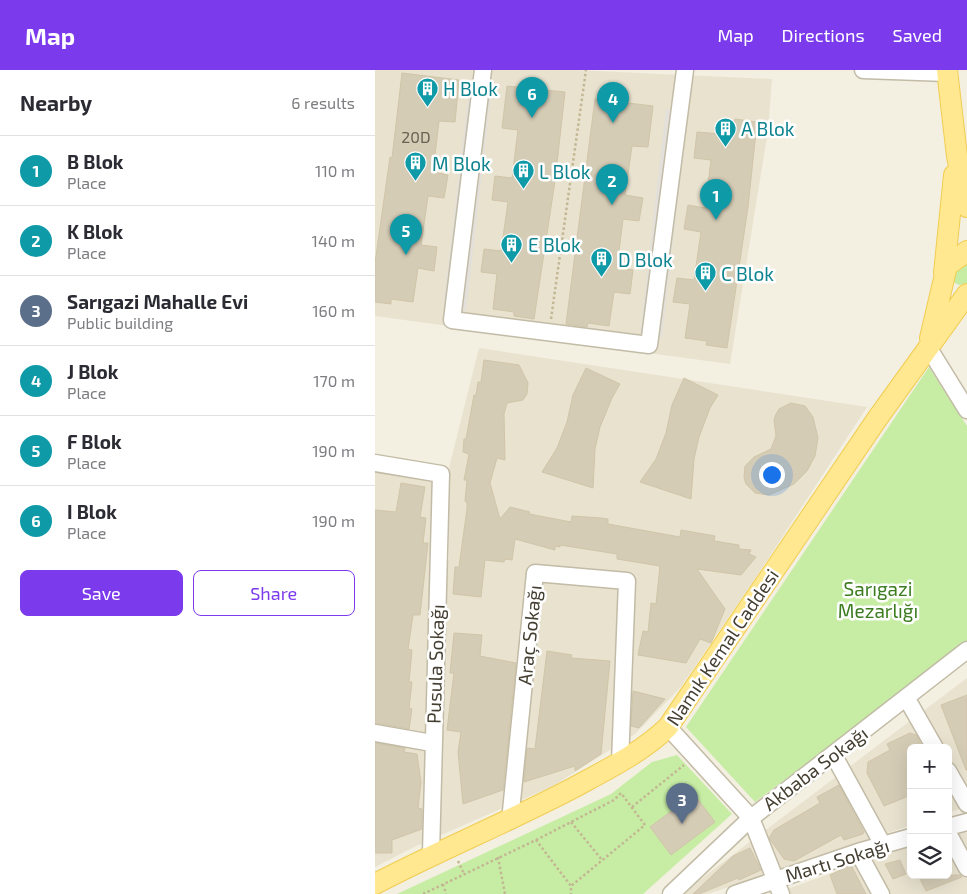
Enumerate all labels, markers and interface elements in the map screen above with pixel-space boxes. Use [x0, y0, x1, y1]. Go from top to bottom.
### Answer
text: Map [25, 21, 75, 50]
text: Map [717, 24, 754, 46]
text: Directions [782, 24, 865, 46]
text: Saved [893, 24, 942, 46]
building icon: H Blok [415, 76, 439, 107]
place label: H Blok [443, 77, 498, 100]
pin: 6 [516, 77, 548, 118]
pin: 4 [597, 82, 629, 123]
text: Nearby [20, 90, 92, 115]
text: 6 results [291, 93, 355, 112]
building icon: A Blok [713, 116, 737, 147]
place label: A Blok [741, 117, 795, 140]
house number: 20D [401, 127, 431, 146]
text: B Blok [67, 150, 124, 173]
building icon: M Blok [404, 151, 428, 182]
place label: M Blok [432, 152, 491, 175]
building icon: L Blok [511, 159, 535, 190]
place label: L Blok [539, 160, 591, 183]
text: 1 [33, 161, 39, 180]
text: 110 m [315, 161, 355, 180]
pin: 2 [596, 164, 628, 205]
text: Place [67, 173, 106, 192]
pin: 1 [700, 179, 732, 220]
pin: 5 [390, 214, 422, 255]
text: K Blok [67, 220, 123, 243]
text: 2 [31, 231, 41, 250]
text: 140 m [312, 231, 355, 250]
building icon: E Blok [500, 232, 524, 263]
place label: E Blok [528, 233, 581, 256]
text: Place [67, 243, 106, 262]
building icon: D Blok [590, 247, 614, 278]
place label: D Blok [618, 248, 673, 271]
building icon: C Blok [693, 261, 717, 292]
place label: C Blok [721, 262, 774, 285]
text: Sarıgazi Mahalle Evi [67, 290, 248, 313]
text: 3 [31, 301, 41, 320]
text: 160 m [312, 301, 355, 320]
text: Public building [67, 313, 173, 332]
text: J Blok [67, 360, 118, 383]
text: 4 [31, 371, 41, 390]
text: 170 m [313, 371, 355, 390]
text: Place [67, 383, 106, 402]
text: F Blok [67, 430, 122, 453]
text: 5 [32, 441, 40, 460]
text: 190 m [312, 441, 355, 460]
text: Place [67, 453, 106, 472]
your location [759, 462, 785, 488]
text: I Blok [67, 500, 117, 523]
text: 6 [31, 511, 41, 530]
text: 190 m [312, 511, 355, 530]
text: Place [67, 523, 106, 542]
street label: Namık Kemal Caddesi [661, 564, 783, 730]
button: Save [20, 570, 183, 616]
button: Share [193, 570, 355, 616]
park label: Sarıgazi Mezarlığı [838, 577, 918, 622]
street label: Araç Sokağı [512, 584, 547, 686]
street label: Pusula Sokağı [421, 604, 449, 724]
street label: Akbaba Sokağı [758, 721, 872, 815]
map controls [907, 744, 952, 879]
button: + [907, 744, 952, 789]
pin: 3 [666, 783, 698, 824]
button: − [907, 789, 952, 834]
street label: Martı Sokağı [782, 833, 892, 887]
button: layers [907, 834, 952, 879]

